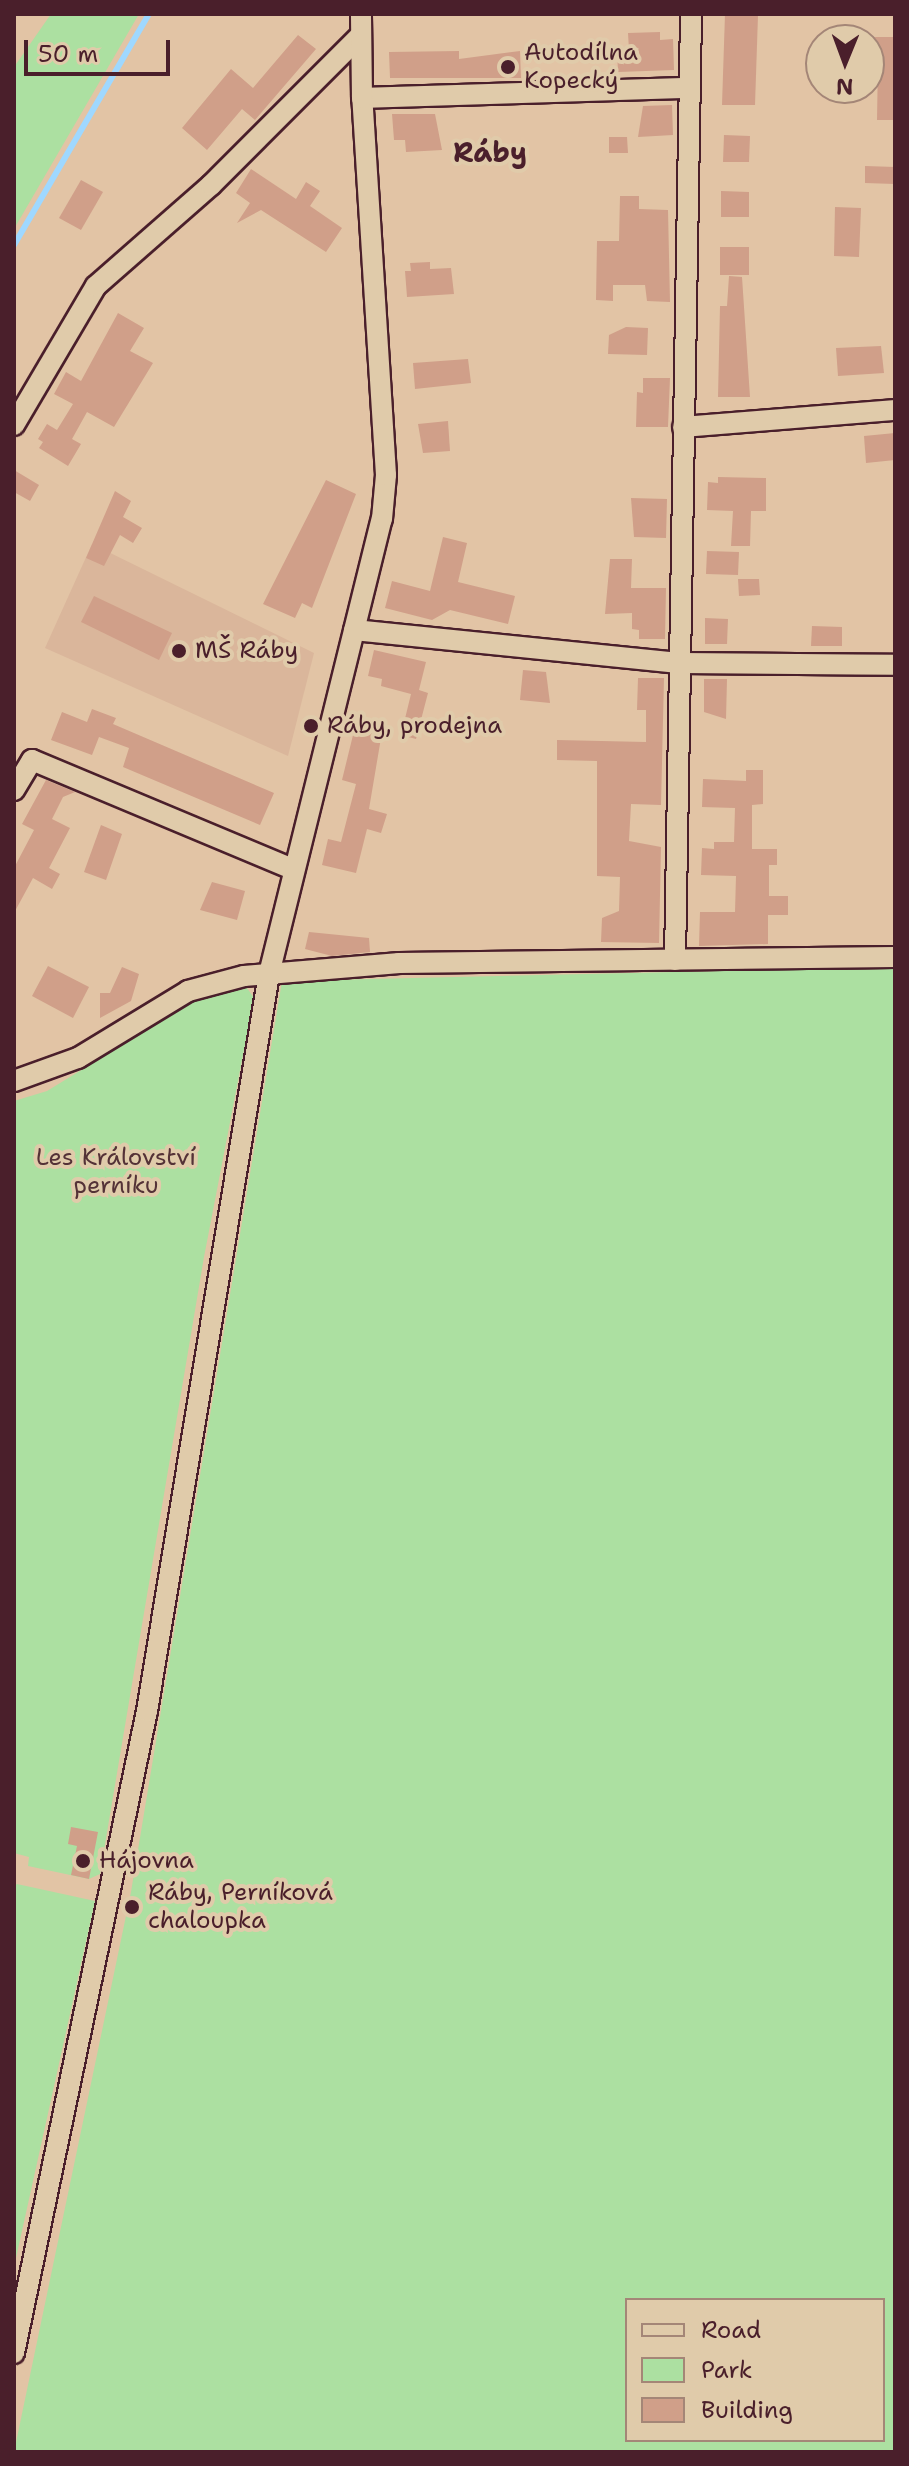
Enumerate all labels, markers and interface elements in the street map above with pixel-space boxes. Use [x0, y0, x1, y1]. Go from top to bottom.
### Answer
scale bar [28, 24, 174, 74]
north arrow [805, 24, 885, 104]
text: 50 m [38, 38, 98, 70]
place label: Autodílna Kopecký [524, 39, 638, 95]
marker: Autodílna Kopecký [499, 58, 517, 76]
text: N [836, 72, 854, 101]
district label: Ráby [453, 135, 527, 169]
place label: MŠ Ráby [195, 637, 298, 665]
marker: MŠ Ráby [170, 642, 188, 660]
place label: Ráby, prodejna [327, 712, 502, 740]
marker: Ráby, prodejna [302, 717, 320, 735]
park label: Les Království perníku [36, 1144, 196, 1200]
place label: Hájovna [99, 1847, 194, 1875]
marker: Hájovna [74, 1852, 92, 1870]
place label: Ráby, Perníková chaloupka [148, 1879, 333, 1935]
marker: Ráby, Perníková chaloupka [123, 1898, 141, 1916]
legend [625, 2298, 885, 2442]
text: Road [701, 2314, 761, 2346]
text: Park [701, 2354, 753, 2386]
text: Building [701, 2394, 793, 2426]

